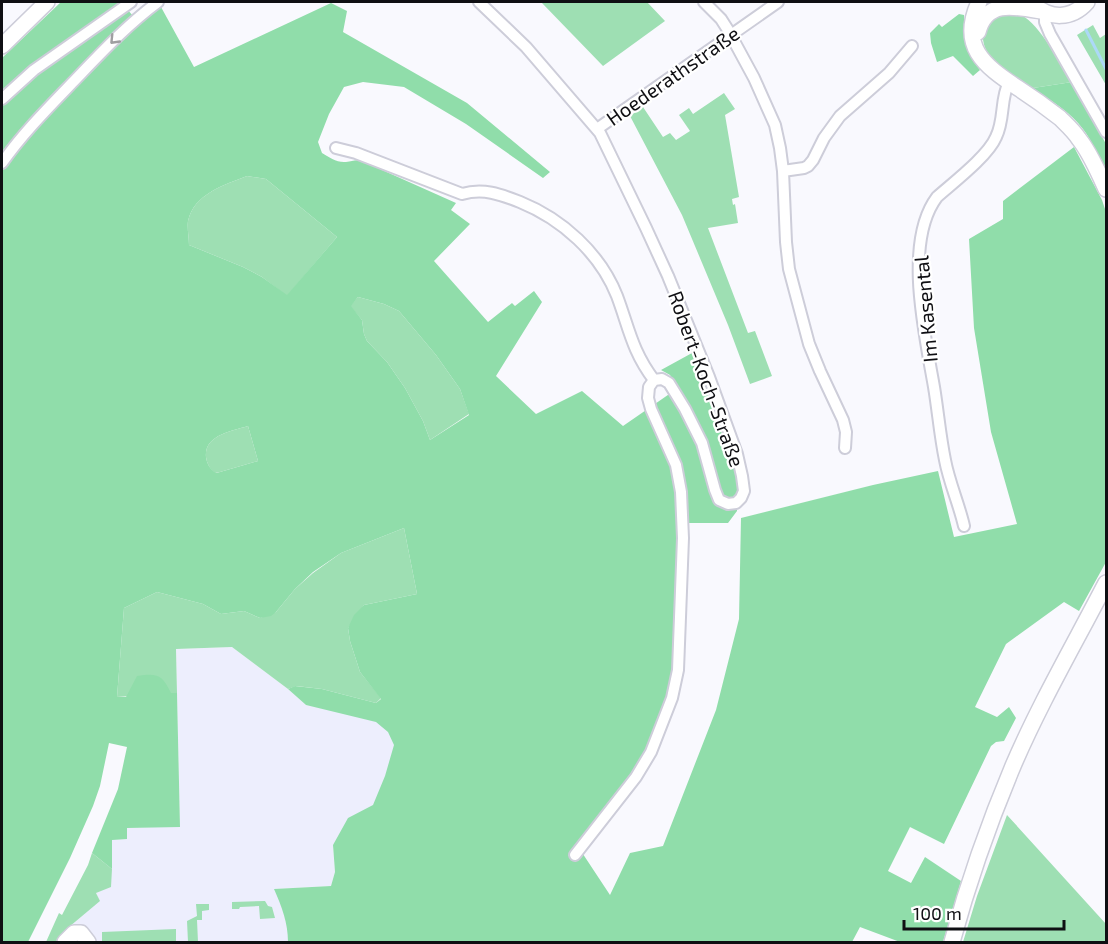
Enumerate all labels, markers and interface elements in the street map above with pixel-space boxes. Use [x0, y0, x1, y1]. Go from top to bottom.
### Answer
street label: Hoederathstraße [601, 20, 744, 130]
one-way arrow [110, 34, 121, 44]
street label: Im Kasental [908, 255, 942, 363]
street label: Robert-Koch-Straße [664, 287, 750, 470]
scale bar [904, 893, 1064, 931]
text: 100 m [913, 902, 962, 924]

